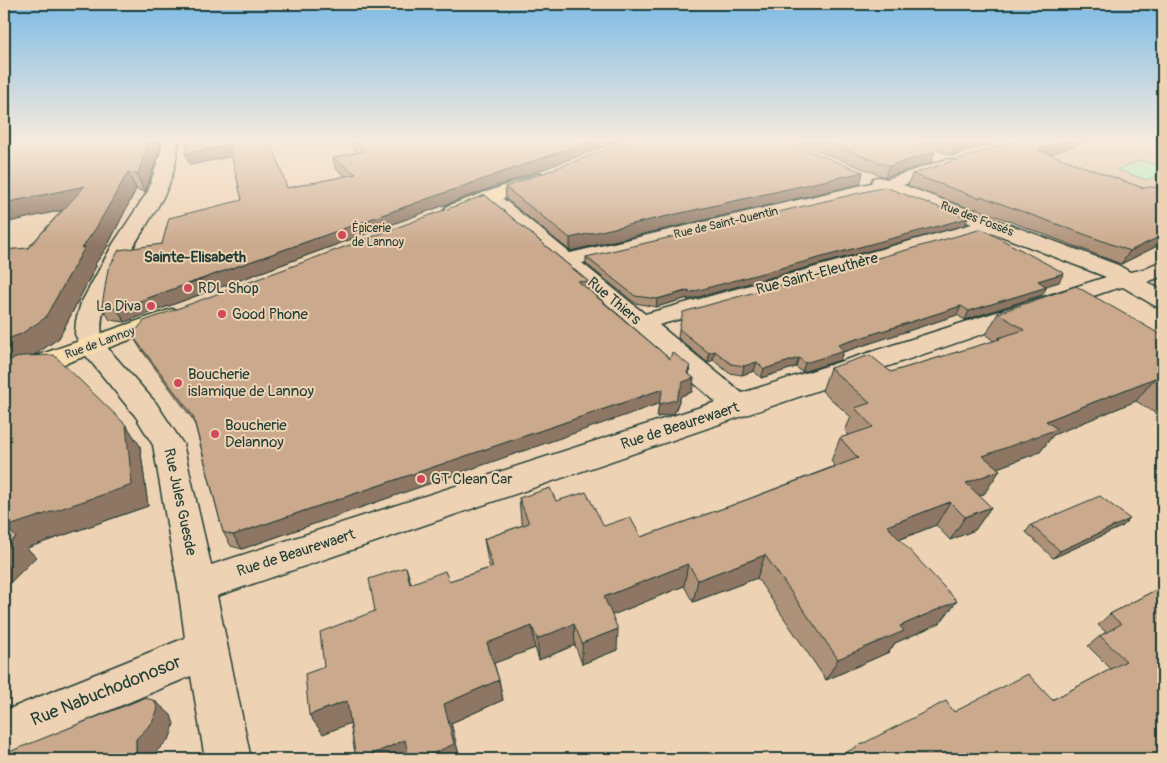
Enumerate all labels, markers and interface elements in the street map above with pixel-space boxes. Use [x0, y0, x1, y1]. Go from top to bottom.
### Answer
street label: Rue des Fossés [938, 198, 1016, 240]
street label: Rue de Saint-Quentin [672, 204, 780, 242]
place label: Épicerie de Lannoy [352, 220, 404, 250]
marker: Épicerie de Lannoy [336, 229, 348, 241]
district label: Sainte-Elisabeth [144, 248, 246, 267]
street label: Rue Saint-Eleuthère [754, 248, 881, 299]
street label: Rue Thiers [583, 273, 645, 329]
place label: RDL Shop [198, 279, 259, 298]
marker: RDL Shop [182, 282, 194, 294]
place label: La Diva [96, 297, 141, 316]
marker: La Diva [145, 300, 157, 312]
place label: Good Phone [232, 305, 308, 324]
marker: Good Phone [216, 308, 228, 320]
street label: Rue de Lannoy [63, 323, 137, 363]
place label: Boucherie islamique de Lannoy [188, 365, 315, 401]
marker: Boucherie islamique de Lannoy [172, 377, 184, 389]
street label: Rue de Beaurewaert [618, 398, 743, 454]
place label: Boucherie Delannoy [225, 416, 287, 452]
marker: Boucherie Delannoy [209, 428, 221, 440]
street label: Rue Jules Guesde [159, 447, 201, 558]
place label: GT Clean Car [431, 470, 513, 489]
marker: GT Clean Car [415, 473, 427, 485]
street label: Rue de Beaurewaert [234, 525, 359, 581]
street label: Rue Nabuchodonosor [27, 650, 185, 732]

